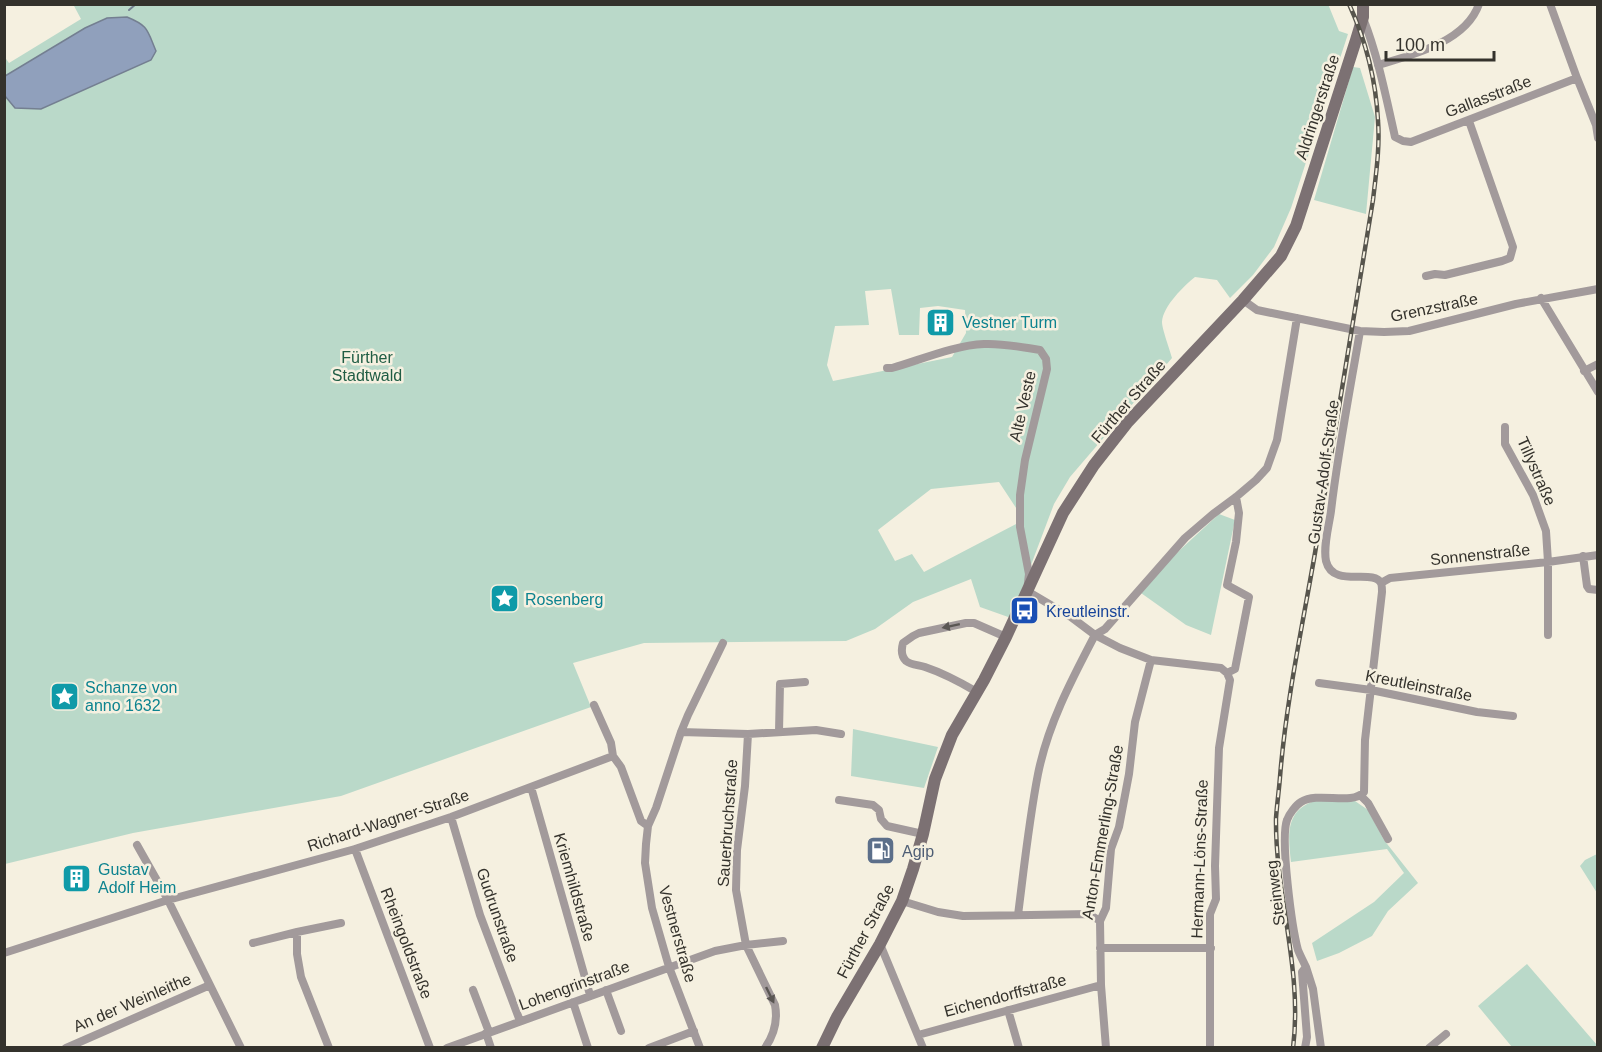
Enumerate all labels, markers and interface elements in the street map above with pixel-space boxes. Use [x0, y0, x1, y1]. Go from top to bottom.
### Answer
scale bar [1386, 24, 1494, 62]
text: 100 m [1395, 35, 1445, 55]
street label: Aldringerstraße [1292, 52, 1342, 162]
street label: Gallasstraße [1443, 72, 1534, 121]
street label: Grenzstraße [1389, 290, 1479, 325]
building icon: Vestner Turm [925, 306, 957, 338]
place label: Vestner Turm [962, 314, 1057, 331]
park label: Fürther Stadtwald [332, 349, 402, 384]
street label: Fürther Straße [1088, 356, 1169, 446]
street label: Alte Veste [1006, 369, 1039, 443]
street label: Gustav-Adolf-Straße [1305, 399, 1342, 545]
street label: Tillystraße [1514, 434, 1559, 508]
street label: Sonnenstraße [1429, 541, 1531, 568]
place icon: Rosenberg [488, 583, 520, 615]
place label: Rosenberg [525, 591, 603, 608]
bus stop icon: Kreutleinstr. [1009, 595, 1041, 627]
place label: Kreutleinstr. [1046, 603, 1130, 620]
one-way arrow [941, 622, 960, 631]
street label: Kreutleinstraße [1364, 667, 1474, 704]
place label: Schanze von anno 1632 [85, 679, 178, 714]
place icon: Schanze von anno 1632 [48, 680, 80, 712]
street label: Anton-Emmerling-Straße [1079, 743, 1126, 921]
street label: Sauerbruchstraße [715, 758, 740, 888]
street label: Hermann-Löns-Straße [1188, 779, 1211, 939]
street label: Richard-Wagner-Straße [305, 786, 471, 855]
street label: Kriemhildstraße [551, 831, 598, 943]
fuel station icon: Agip [865, 835, 897, 867]
place label: Agip [902, 843, 934, 860]
street label: Steinweg [1263, 859, 1288, 927]
place label: Gustav Adolf Heim [98, 861, 176, 896]
building icon: Gustav Adolf Heim [61, 862, 93, 894]
street label: Gudrunstraße [473, 866, 522, 965]
street label: Fürther Straße [834, 881, 897, 981]
street label: Vestnerstraße [656, 884, 699, 984]
street label: Rheingoldstraße [378, 885, 436, 1001]
street label: Lohengrinstraße [517, 958, 632, 1013]
street label: An der Weinleithe [71, 970, 194, 1035]
street label: Eichendorffstraße [942, 971, 1068, 1020]
one-way arrow [765, 987, 774, 1004]

